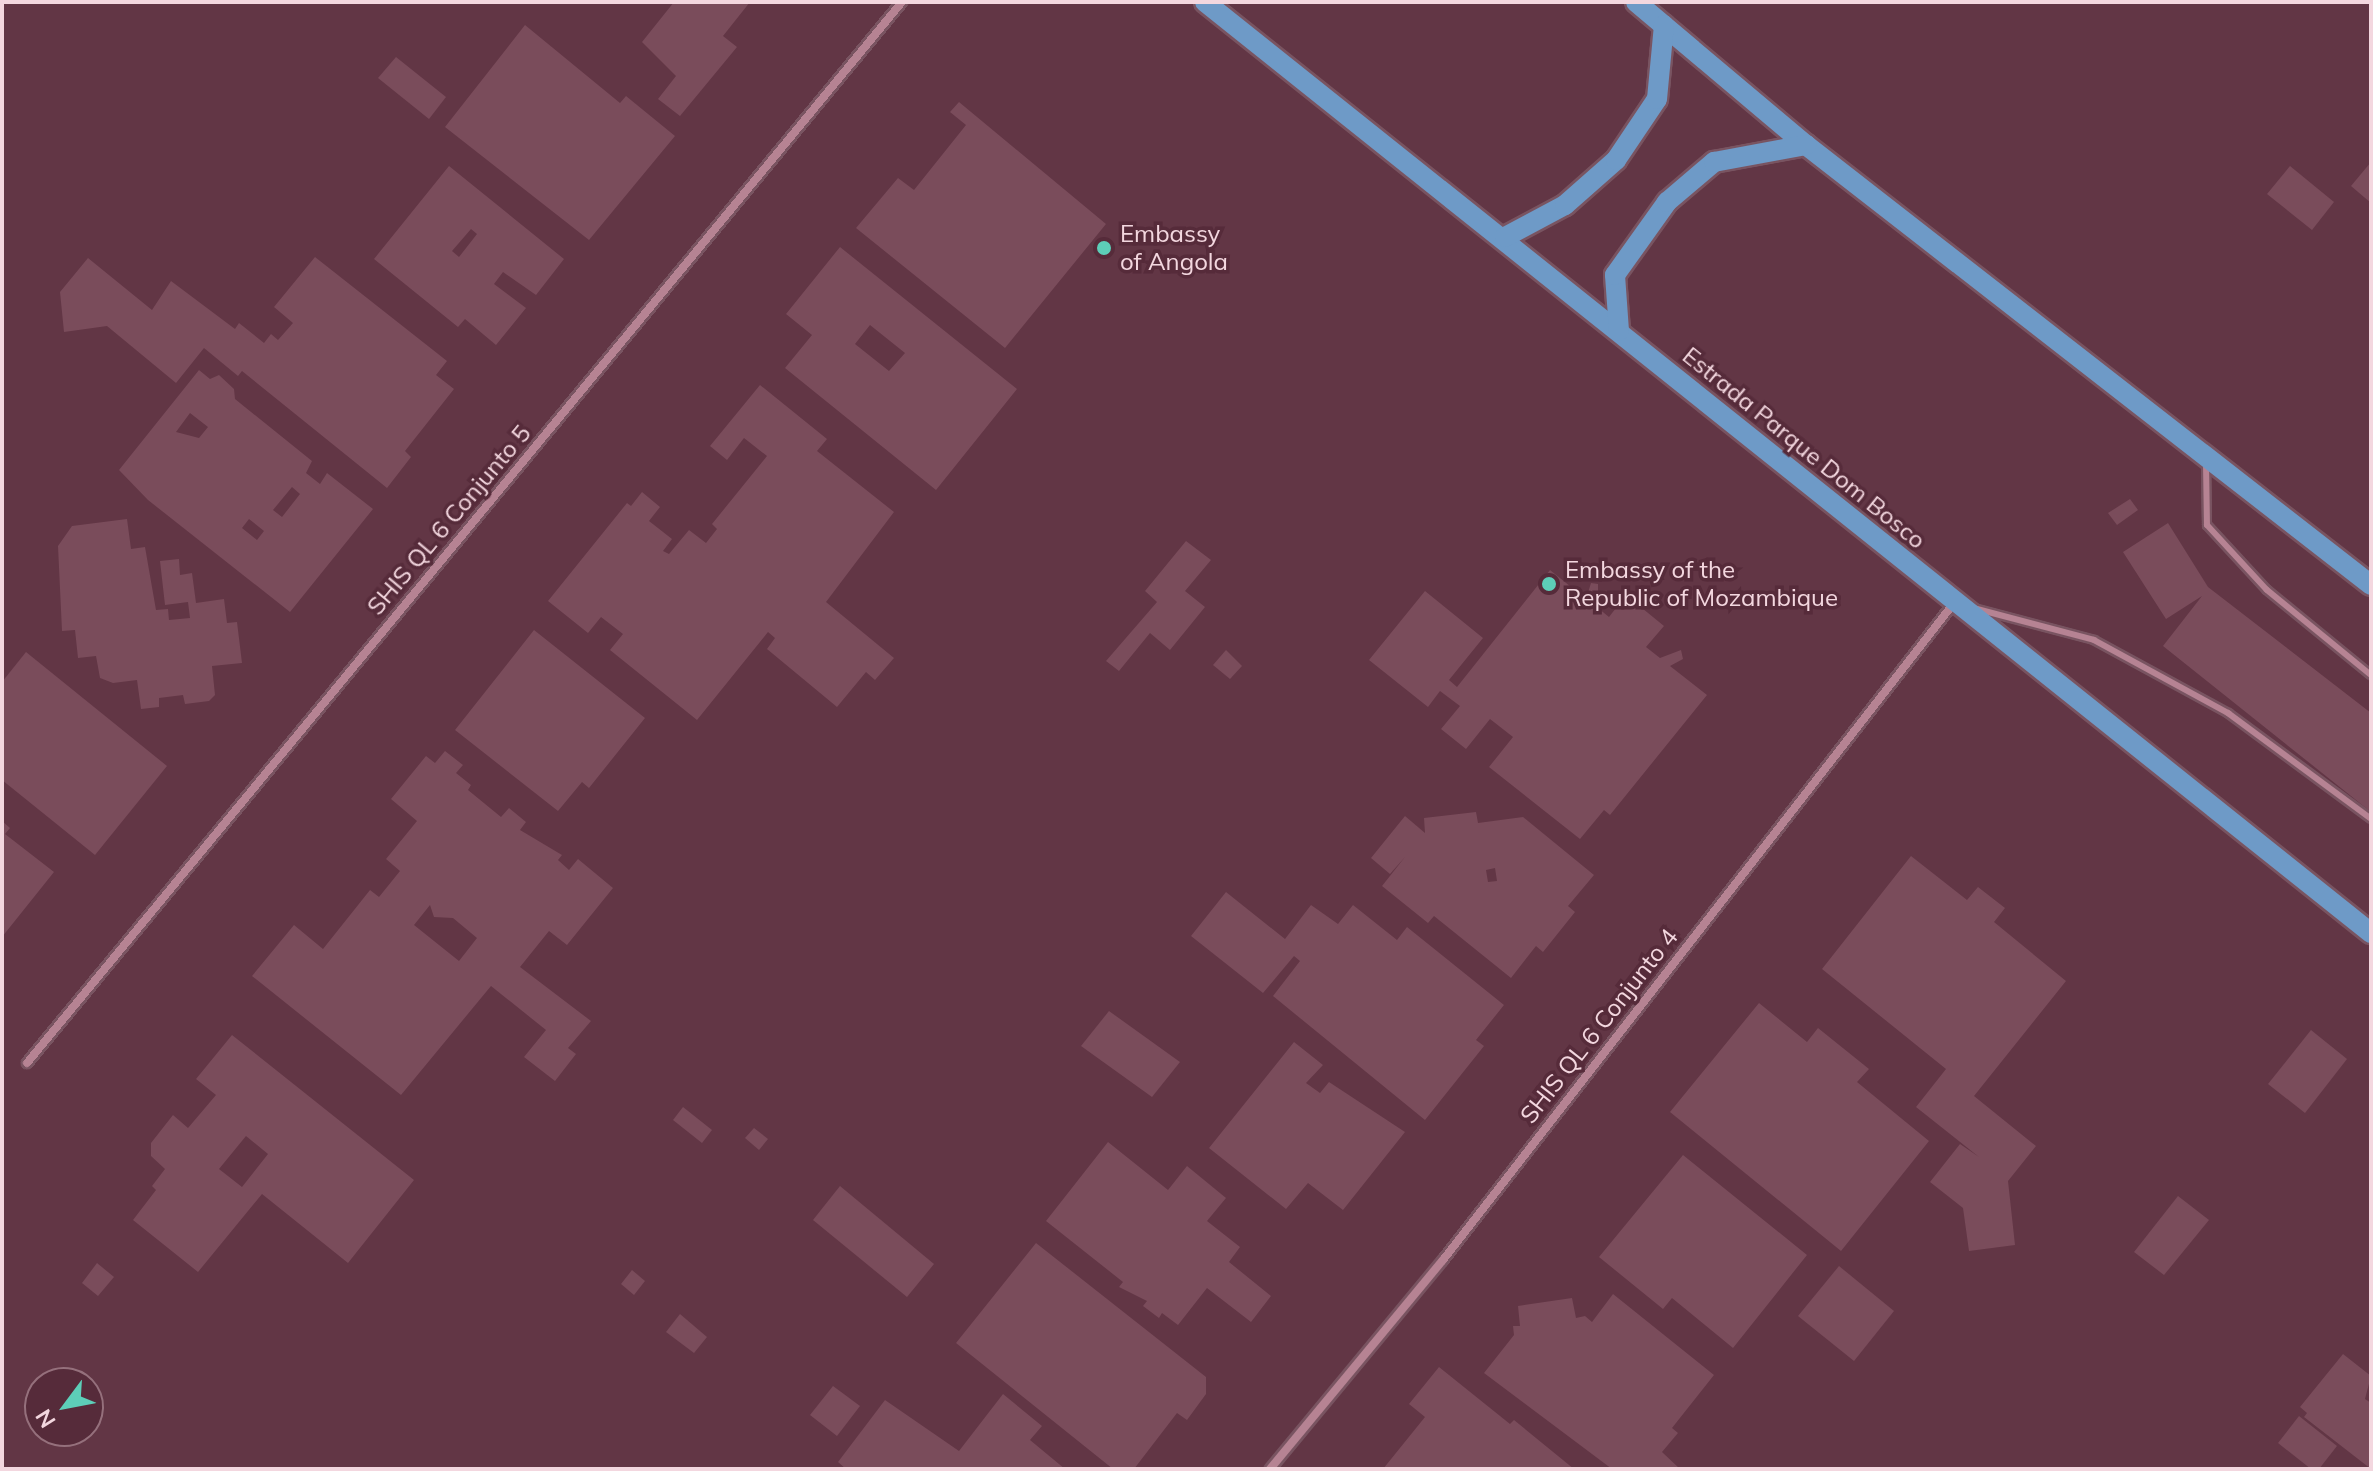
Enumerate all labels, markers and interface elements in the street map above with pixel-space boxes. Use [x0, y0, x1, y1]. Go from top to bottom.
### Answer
place label: Embassy of Angola [1120, 220, 1228, 276]
marker: Embassy of Angola [1095, 239, 1113, 257]
street label: Estrada Parque Dom Bosco [1677, 341, 1931, 555]
street label: SHIS QL 6 Conjunto 5 [361, 419, 537, 621]
place label: Embassy of the Republic of Mozambique [1565, 556, 1838, 612]
marker: Embassy of the Republic of Mozambique [1540, 575, 1558, 593]
street label: SHIS QL 6 Conjunto 4 [1514, 923, 1684, 1129]
north arrow [24, 1367, 104, 1447]
text: N [29, 1404, 62, 1433]

